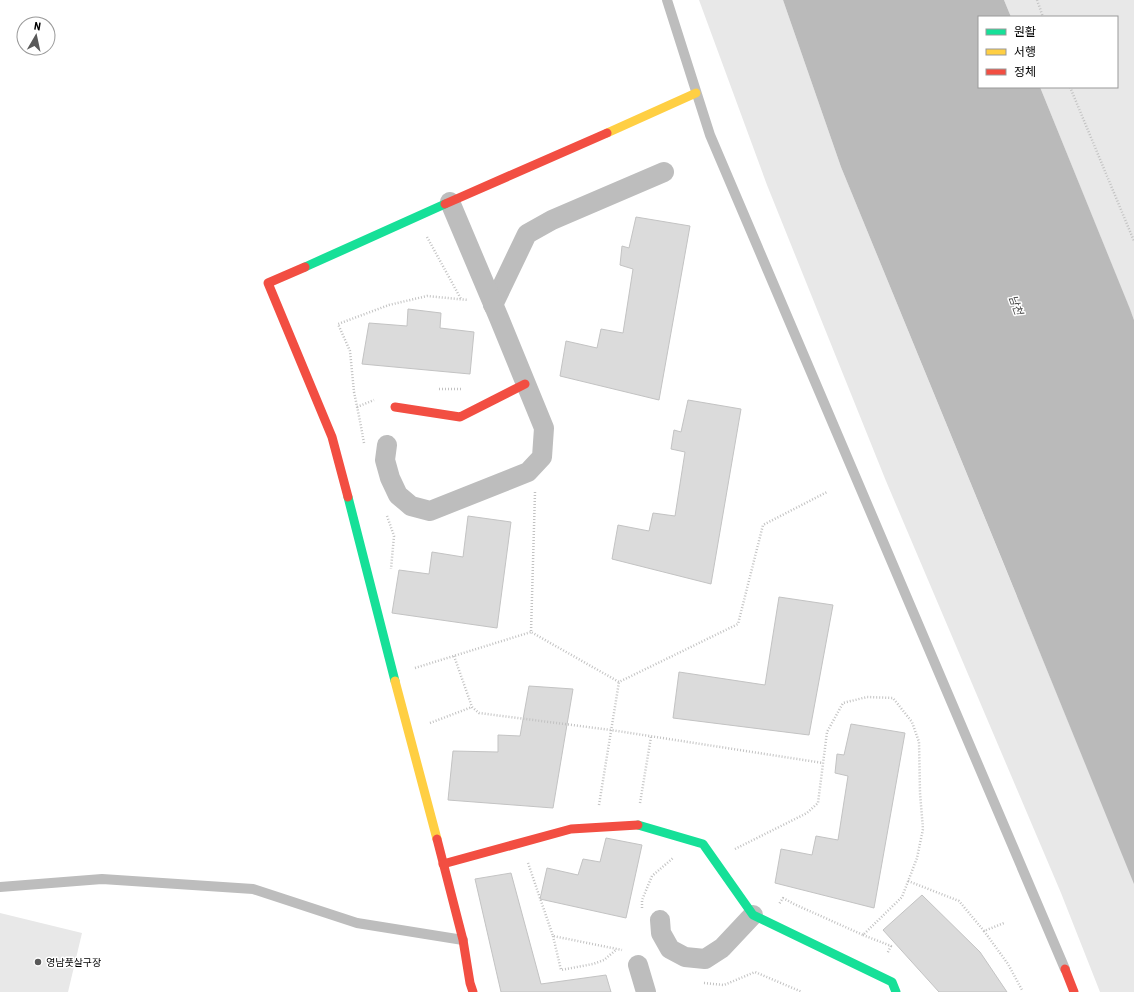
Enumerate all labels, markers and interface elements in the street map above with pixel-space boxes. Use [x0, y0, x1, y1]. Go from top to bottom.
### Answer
north arrow [16, 16, 56, 56]
legend [978, 16, 1118, 88]
text: N [33, 20, 42, 34]
text: 원활 [1014, 25, 1036, 39]
text: 서행 [1014, 45, 1036, 59]
text: 정체 [1014, 65, 1036, 79]
water label: 남천 [1006, 293, 1026, 319]
marker: 영남풋살구장 [33, 957, 43, 967]
place label: 영남풋살구장 [46, 957, 101, 968]

